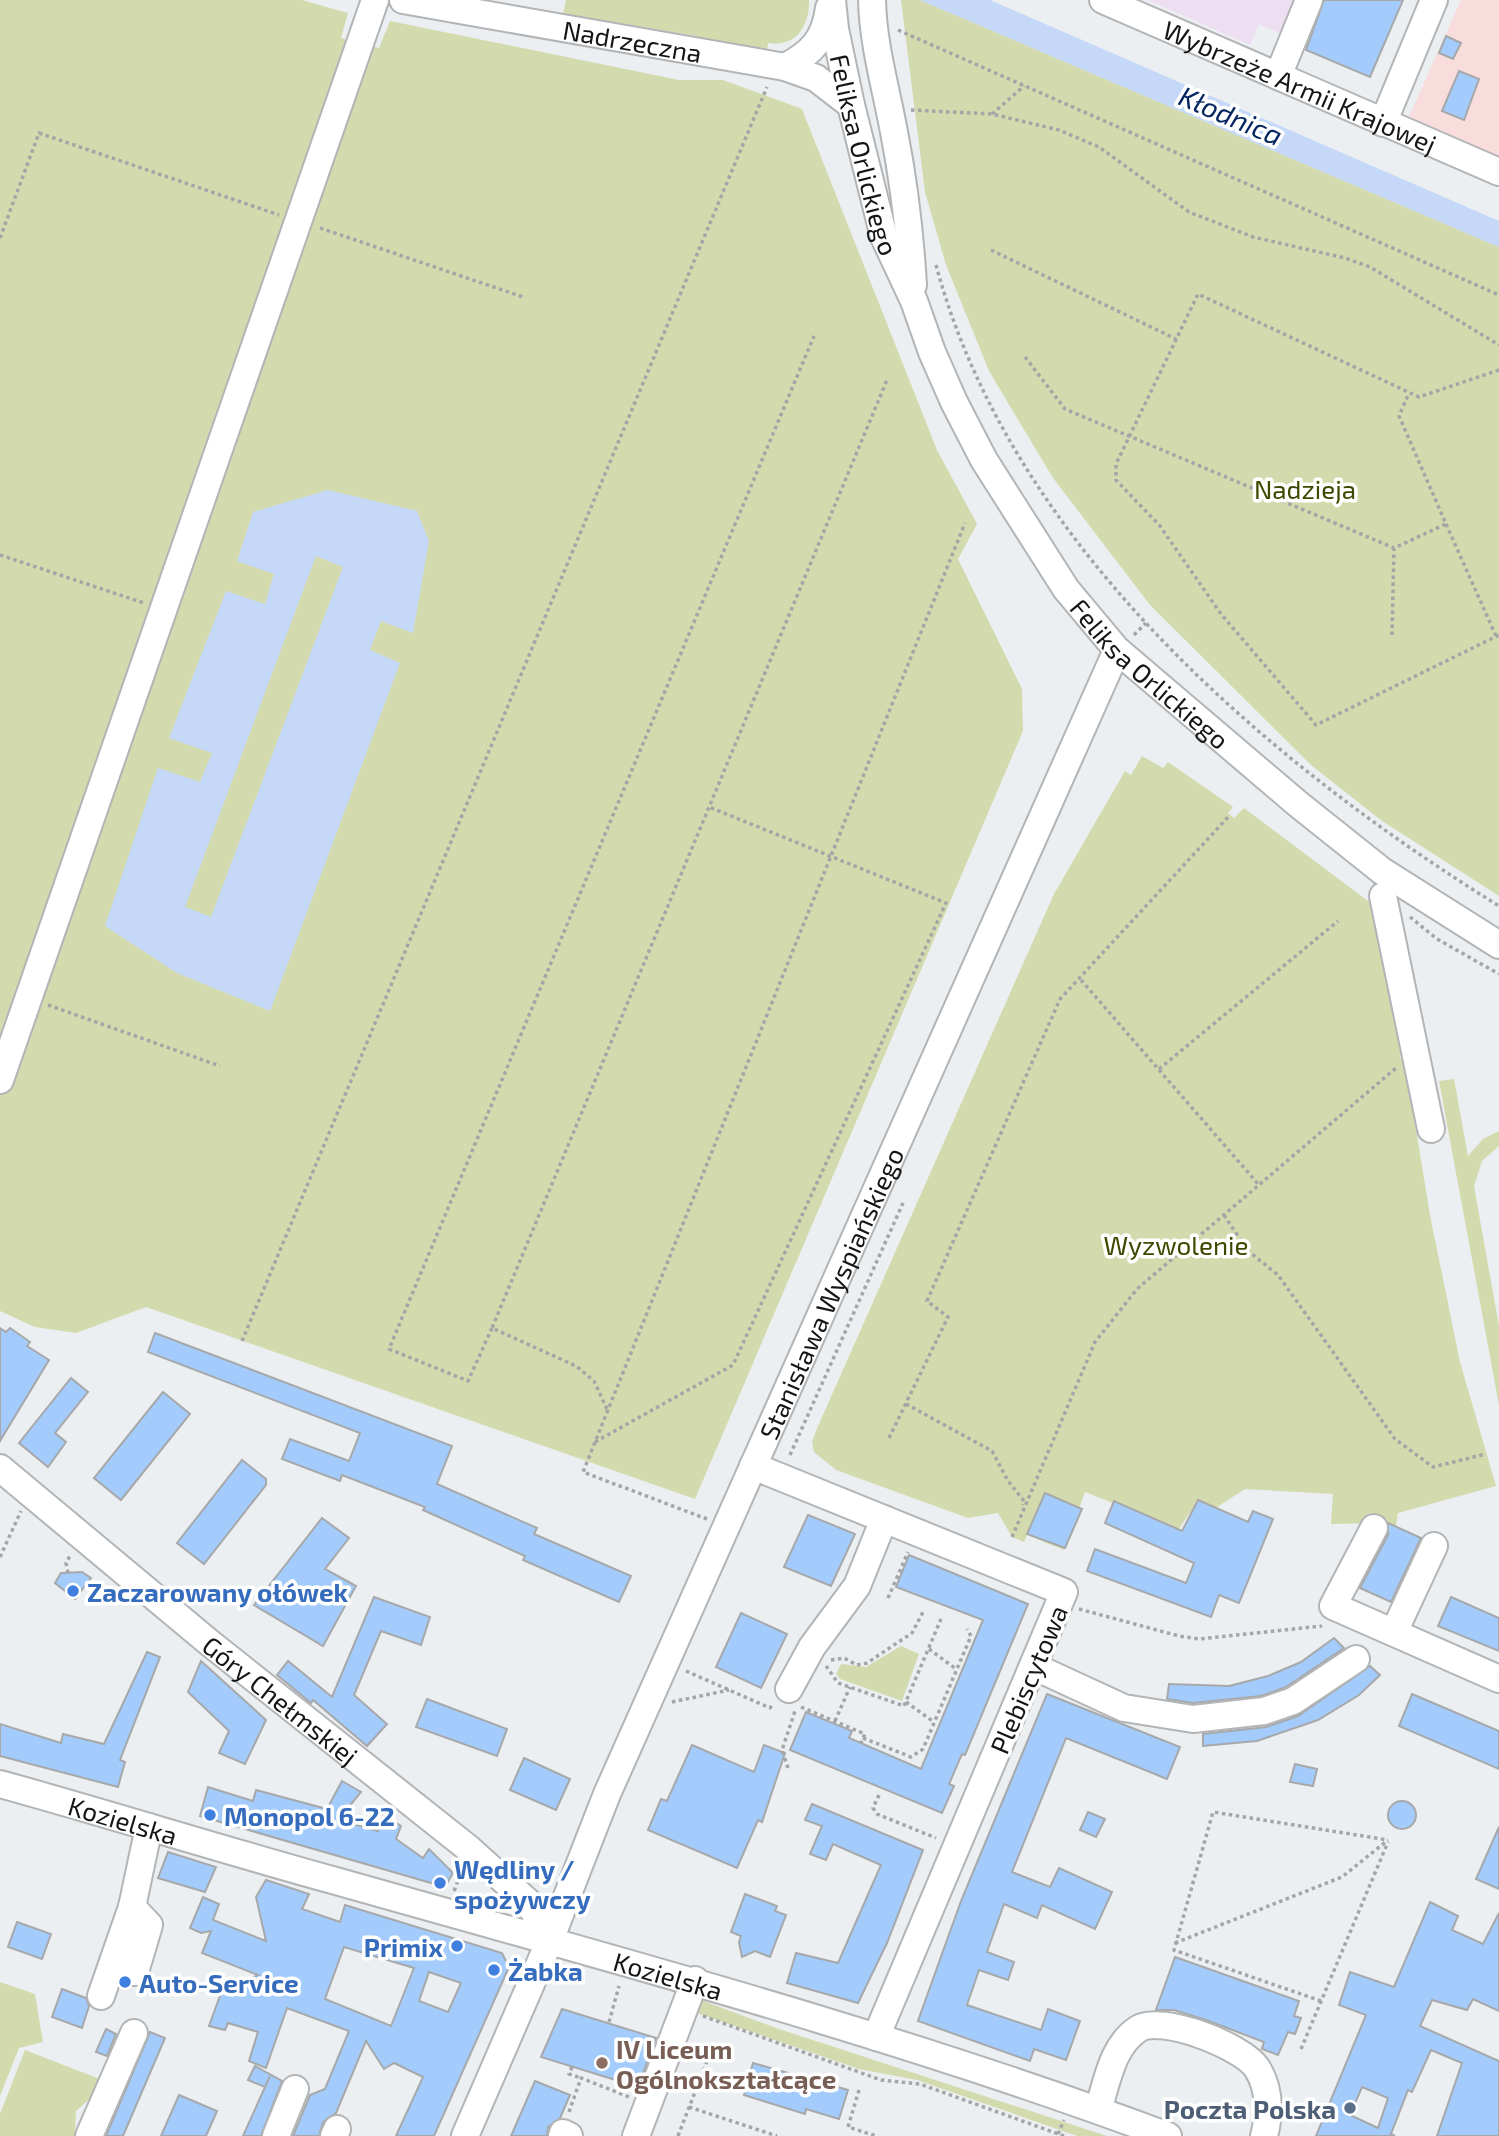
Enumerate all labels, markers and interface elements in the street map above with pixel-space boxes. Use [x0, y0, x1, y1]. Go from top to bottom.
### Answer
street label: Nadrzeczna [561, 13, 704, 68]
street label: Wybrzeże Armii Krajowej [1159, 13, 1441, 159]
street label: Feliksa Orlickiego [825, 51, 906, 260]
water label: Kłodnica [1174, 78, 1288, 152]
park label: Nadzieja [1254, 473, 1356, 504]
street label: Feliksa Orlickiego [1065, 592, 1236, 754]
street label: Stanisława Wyspiańskiego [752, 1142, 909, 1444]
park label: Wyzwolenie [1104, 1229, 1248, 1260]
place label: Zaczarowany ołówek [87, 1576, 349, 1608]
marker: Zaczarowany ołówek [65, 1583, 81, 1599]
street label: Plebiscytowa [983, 1600, 1073, 1758]
street label: Góry Chełmskiej [197, 1629, 365, 1770]
street label: Kozielska [65, 1789, 181, 1850]
place label: Monopol 6-22 [224, 1800, 395, 1831]
marker: Monopol 6-22 [202, 1807, 218, 1823]
place label: Wędliny / spożywczy [454, 1853, 591, 1915]
marker: Wędliny / spożywczy [432, 1875, 448, 1891]
place label: Primix [364, 1931, 443, 1962]
marker: Primix [449, 1938, 465, 1954]
street label: Kozielska [610, 1944, 726, 2005]
place label: Żabka [508, 1955, 583, 1986]
marker: Żabka [486, 1962, 502, 1978]
place label: Auto-Service [139, 1967, 299, 1998]
marker: Auto-Service [117, 1974, 133, 1990]
place label: IV Liceum Ogólnokształcące [616, 2033, 836, 2094]
marker: IV Liceum Ogólnokształcące [594, 2055, 610, 2071]
place label: Poczta Polska [1164, 2093, 1336, 2124]
marker: Poczta Polska [1342, 2100, 1358, 2116]

